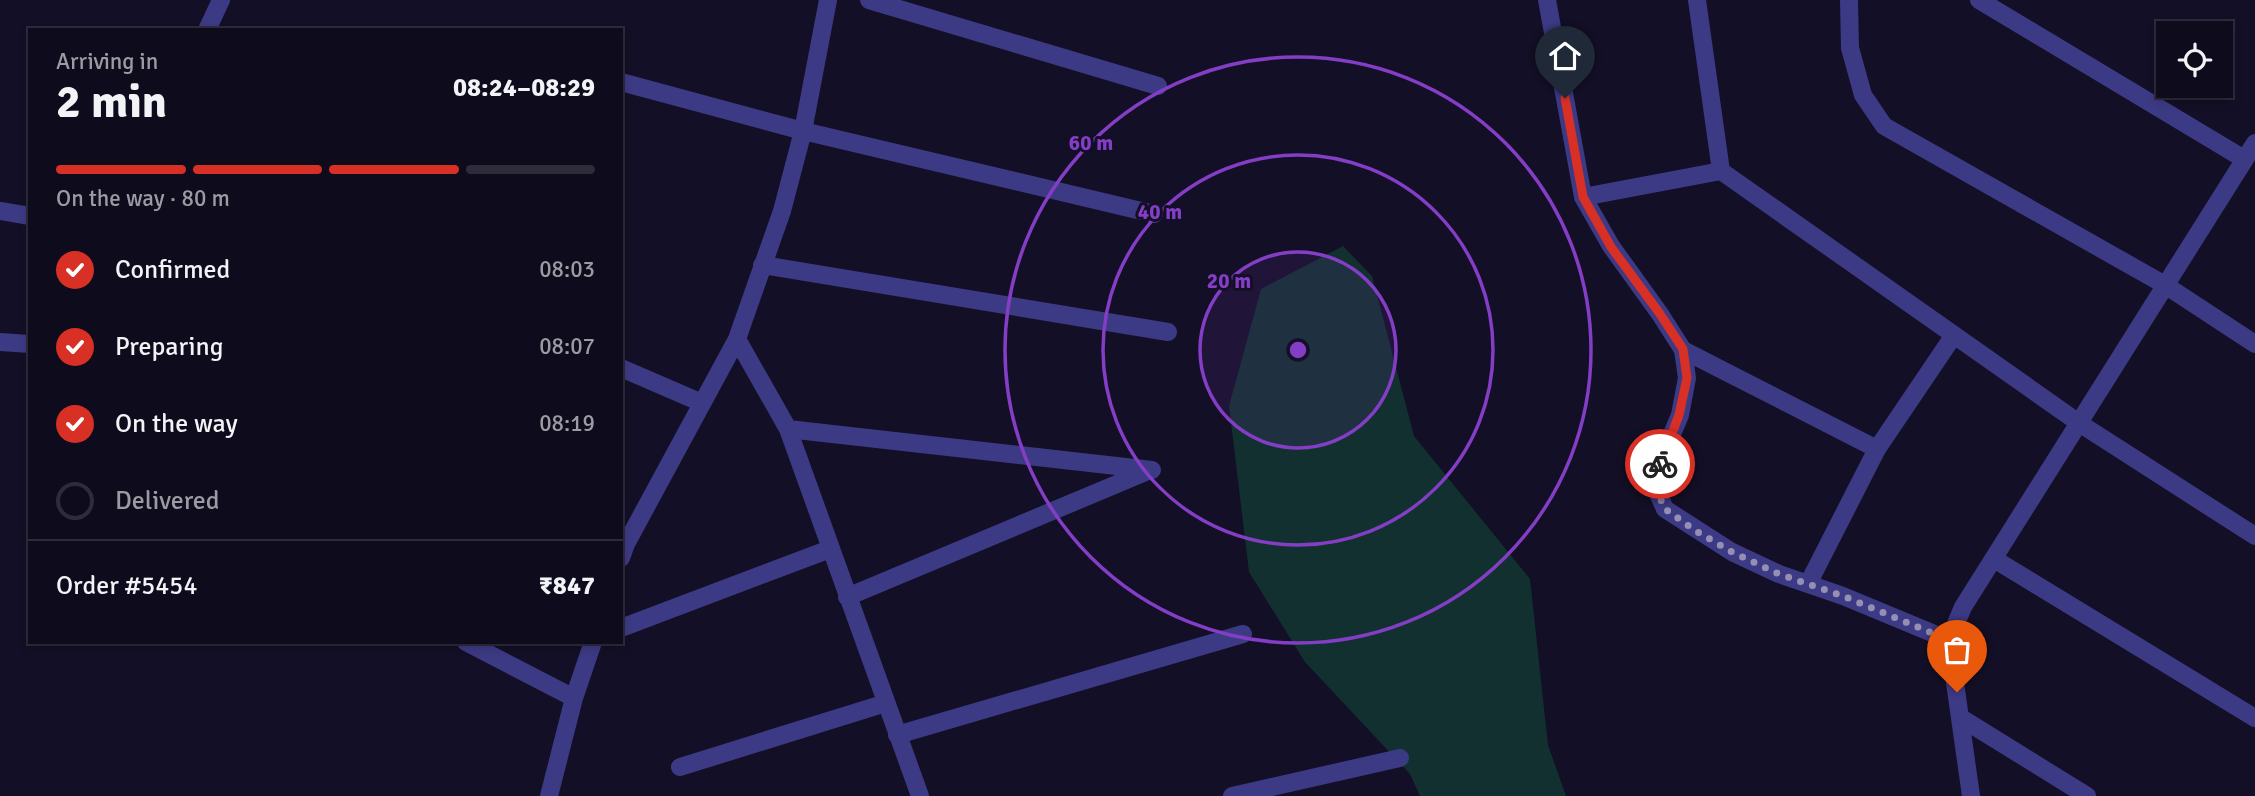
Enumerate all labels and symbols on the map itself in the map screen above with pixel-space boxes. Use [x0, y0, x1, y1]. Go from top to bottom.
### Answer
pin [1535, 26, 1595, 98]
text: 60 m [1069, 130, 1113, 156]
text: 40 m [1138, 199, 1182, 225]
text: 20 m [1207, 268, 1251, 294]
centre of rings [1286, 338, 1310, 362]
courier [1625, 429, 1695, 499]
pin [1927, 620, 1987, 692]

